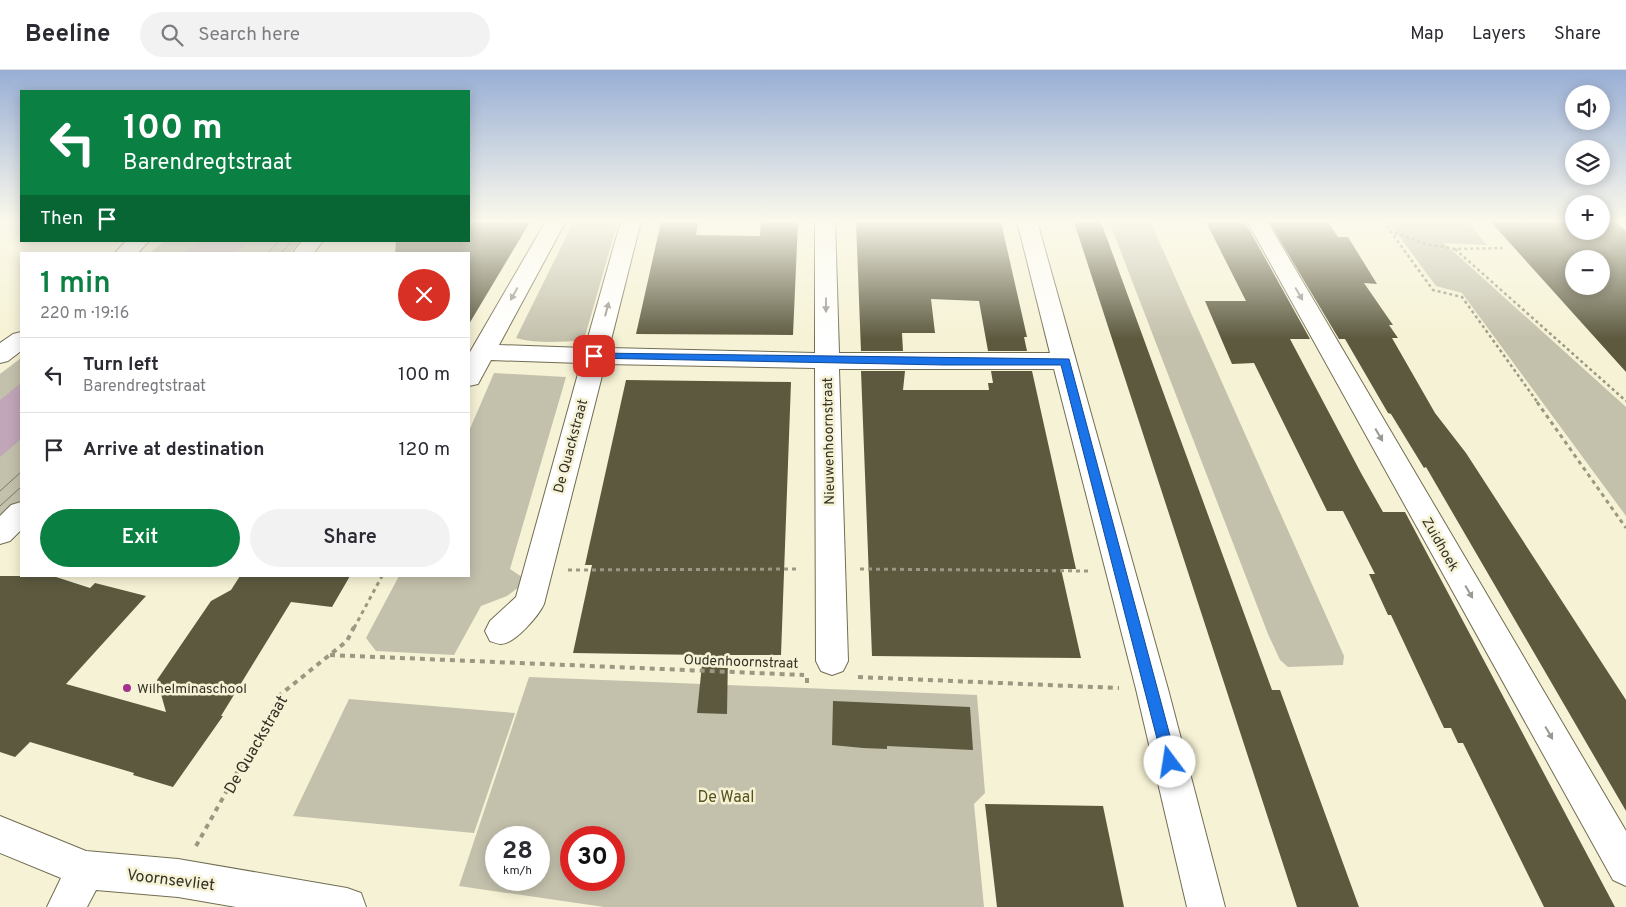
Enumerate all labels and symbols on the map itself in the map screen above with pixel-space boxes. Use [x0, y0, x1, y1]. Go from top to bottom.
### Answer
one-way arrow [510, 288, 519, 301]
one-way arrow [1294, 288, 1303, 301]
one-way arrow [822, 297, 830, 313]
one-way arrow [603, 302, 611, 317]
pin [573, 335, 615, 377]
street label: Nieuwenhoornstraat [820, 377, 839, 505]
street label: De Quackstraat [551, 398, 592, 495]
one-way arrow [1375, 429, 1384, 442]
street label: Zuidhoek [1417, 515, 1462, 575]
one-way arrow [1464, 585, 1473, 598]
street label: Oudenhoornstraat [683, 652, 799, 673]
place label: Wilhelminaschool [137, 681, 247, 698]
marker: Wilhelminaschool [121, 682, 133, 694]
street label: De Quackstraat [221, 692, 293, 798]
one-way arrow [1545, 726, 1554, 739]
position arrow [1143, 735, 1195, 787]
park label: De Waal [698, 788, 754, 808]
speed limit sign: 30 [560, 826, 625, 891]
street label: Voornsevliet [126, 866, 216, 896]

